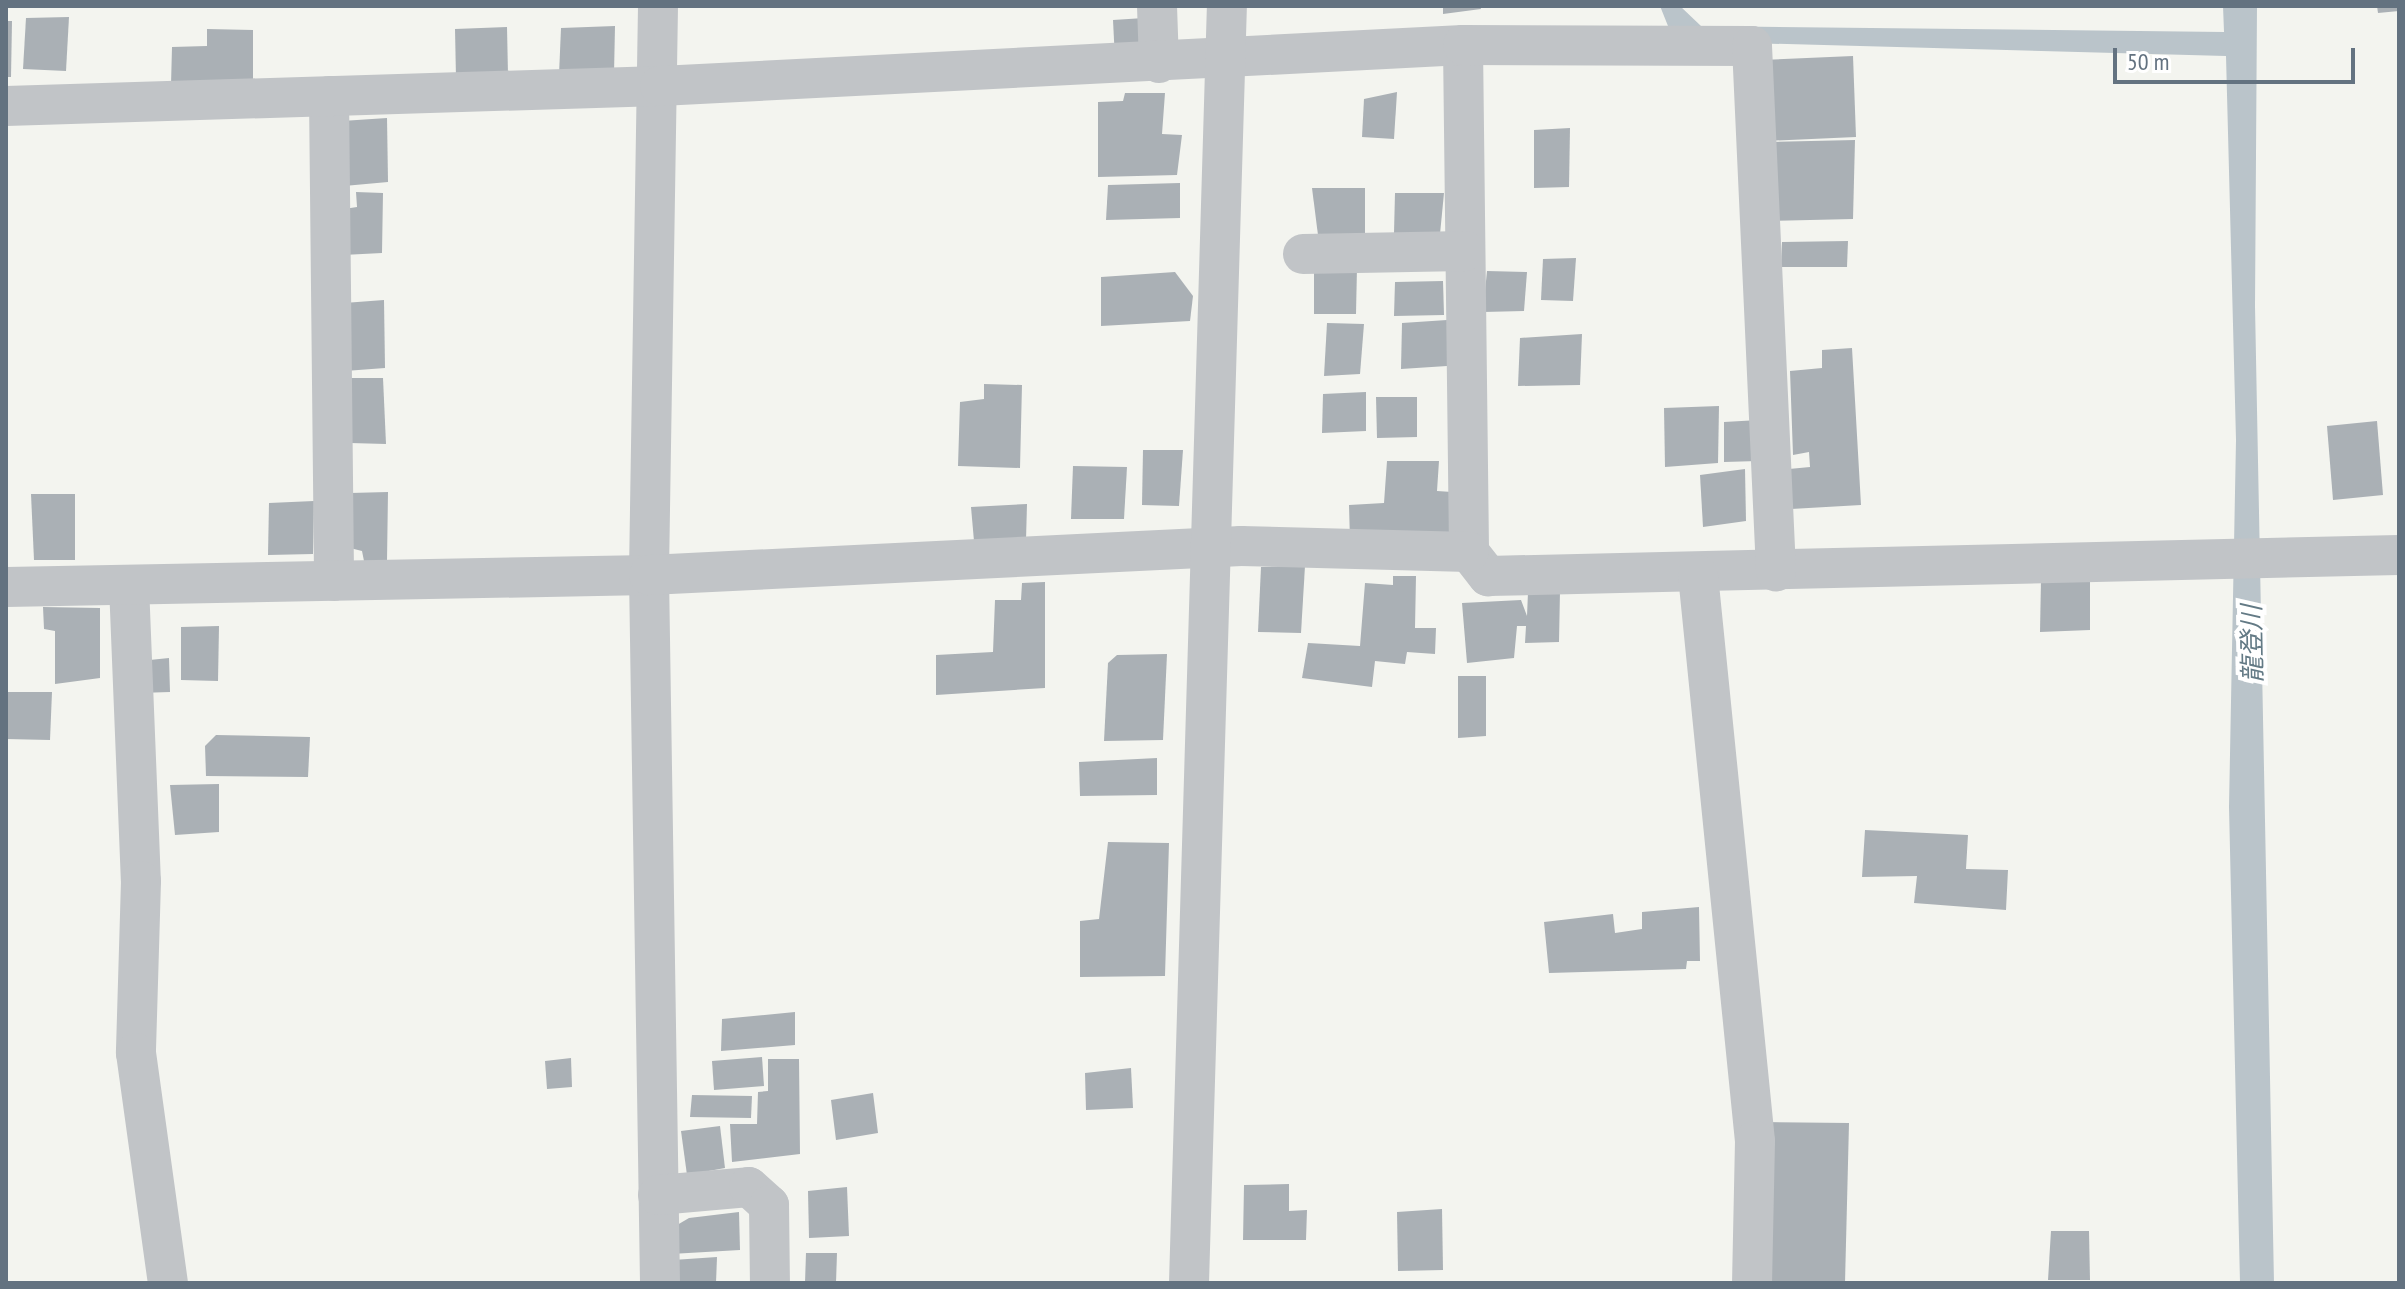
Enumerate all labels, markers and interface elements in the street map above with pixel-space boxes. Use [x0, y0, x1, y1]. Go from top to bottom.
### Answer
scale bar [2117, 32, 2359, 82]
text: 50 m [2127, 46, 2169, 77]
water label: 龍登川 [2236, 605, 2268, 683]

